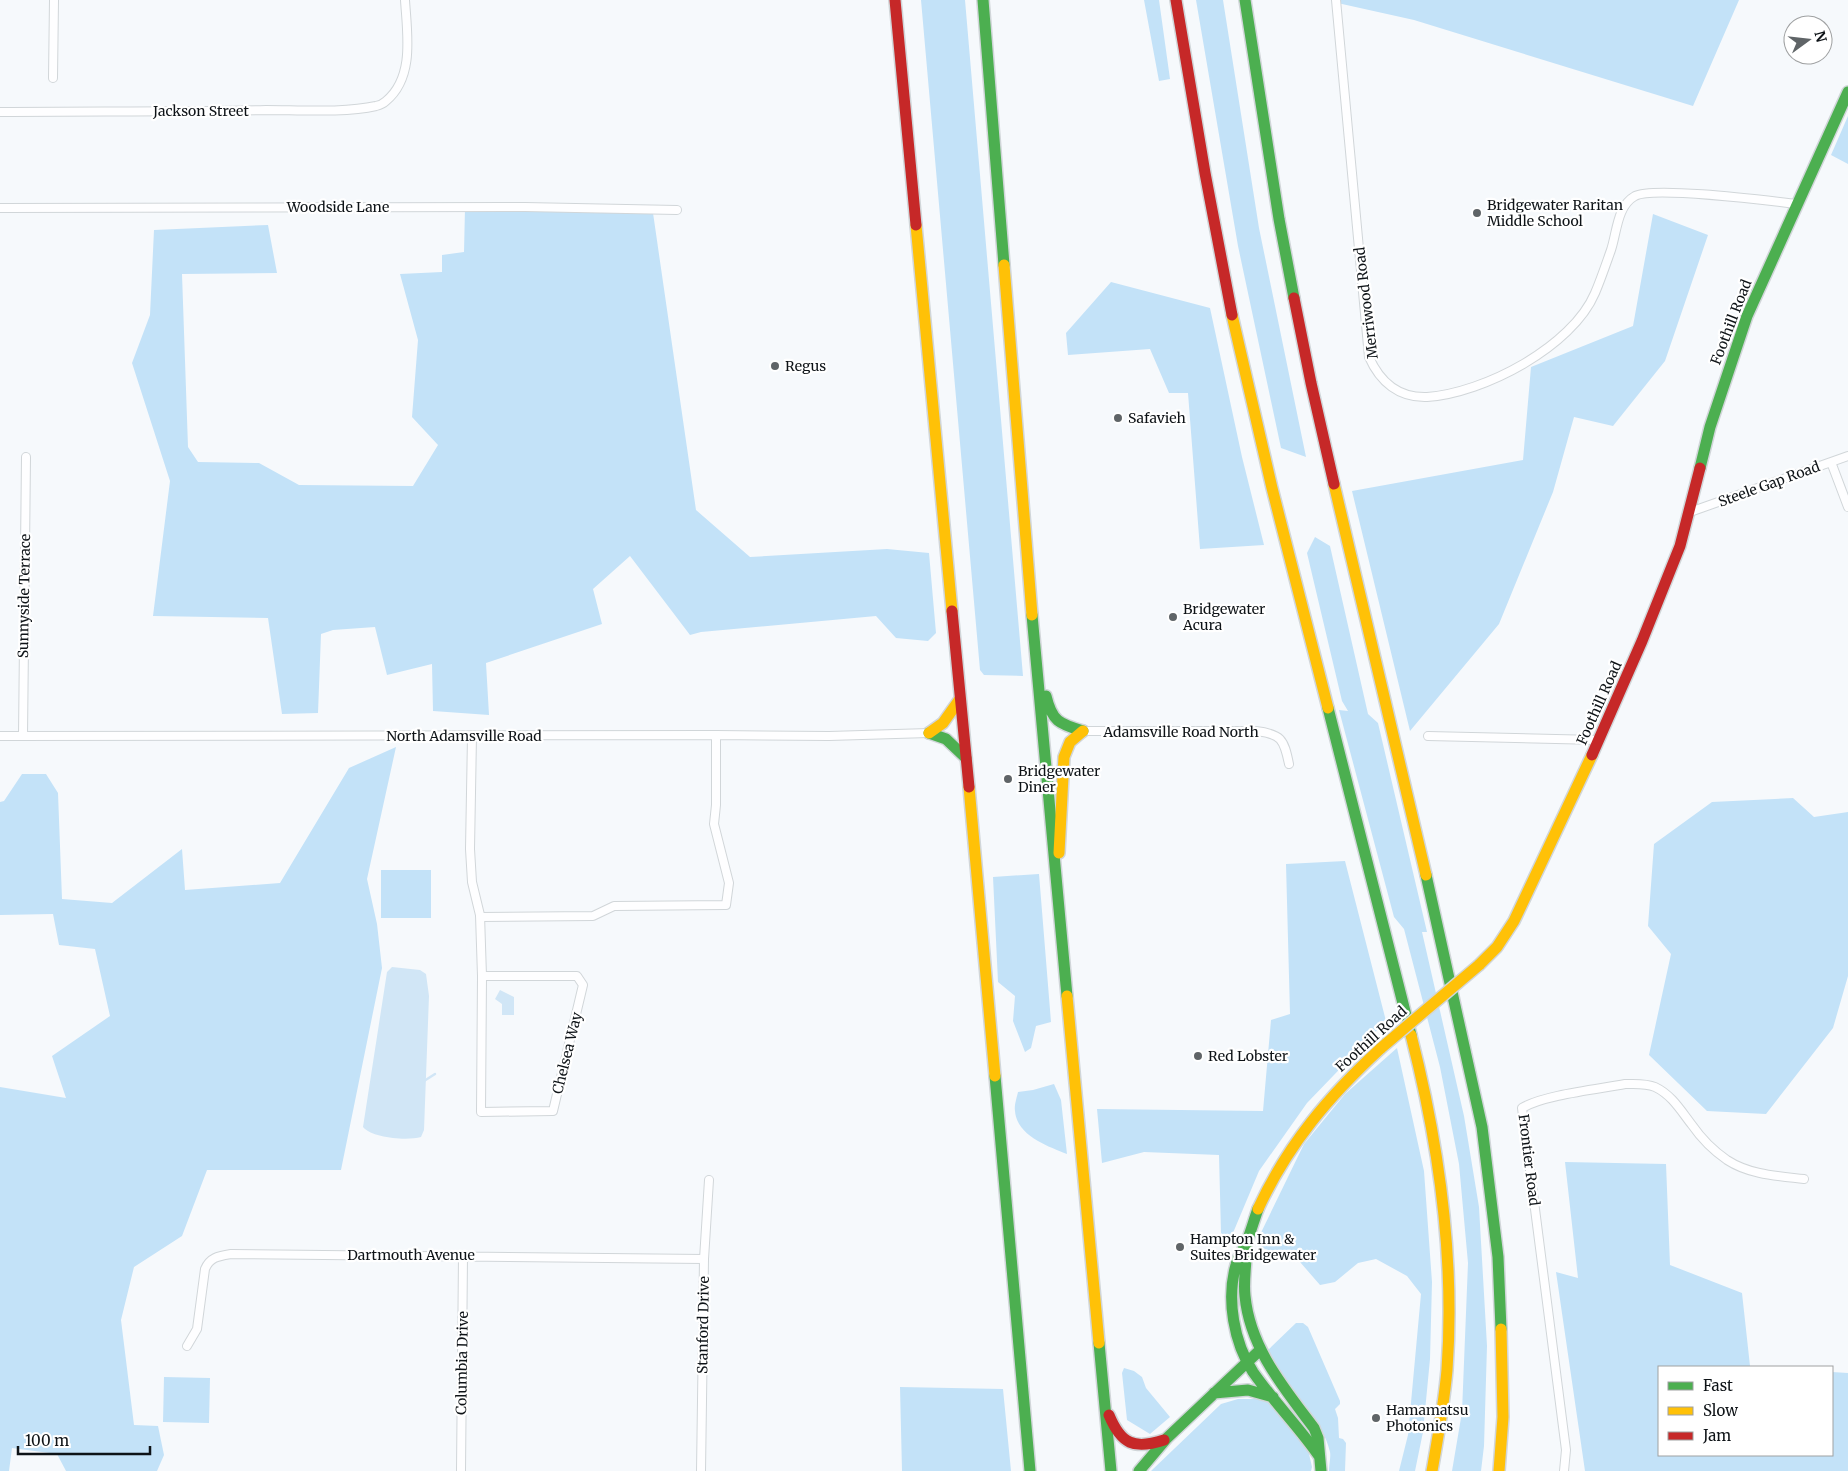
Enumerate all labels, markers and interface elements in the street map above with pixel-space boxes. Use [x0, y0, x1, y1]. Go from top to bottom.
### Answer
north arrow [1783, 15, 1833, 65]
text: N [1810, 29, 1831, 44]
street label: Jackson Street [152, 102, 249, 120]
place label: Bridgewater Raritan Middle School [1487, 196, 1623, 230]
street label: Woodside Lane [286, 198, 389, 216]
marker: Bridgewater Raritan Middle School [1471, 207, 1483, 219]
street label: Merriwood Road [1350, 245, 1382, 360]
street label: Foothill Road [1706, 276, 1756, 367]
place label: Regus [785, 357, 826, 375]
marker: Regus [769, 360, 781, 372]
place label: Safavieh [1128, 409, 1186, 427]
marker: Safavieh [1112, 412, 1124, 424]
street label: Steele Gap Road [1716, 457, 1823, 511]
street label: Sunnyside Terrace [14, 534, 34, 658]
place label: Bridgewater Acura [1182, 600, 1265, 634]
marker: Bridgewater Acura [1167, 611, 1179, 623]
street label: Foothill Road [1573, 658, 1626, 748]
street label: Adamsville Road North [1102, 723, 1259, 741]
street label: North Adamsville Road [386, 727, 542, 745]
place label: Bridgewater Diner [1018, 762, 1100, 796]
marker: Bridgewater Diner [1002, 773, 1014, 785]
street label: Foothill Road [1332, 1002, 1411, 1076]
street label: Chelsea Way [548, 1009, 586, 1096]
place label: Red Lobster [1208, 1047, 1288, 1065]
marker: Red Lobster [1192, 1050, 1204, 1062]
street label: Frontier Road [1514, 1113, 1544, 1207]
place label: Hampton Inn & Suites Bridgewater [1190, 1230, 1316, 1264]
marker: Hampton Inn & Suites Bridgewater [1174, 1241, 1186, 1253]
street label: Dartmouth Avenue [347, 1246, 475, 1264]
street label: Stanford Drive [693, 1276, 713, 1374]
street label: Columbia Drive [452, 1311, 472, 1415]
legend [1658, 1366, 1833, 1456]
text: Fast [1703, 1376, 1733, 1395]
place label: Hamamatsu Photonics [1386, 1401, 1469, 1435]
text: Slow [1703, 1401, 1738, 1420]
marker: Hamamatsu Photonics [1370, 1412, 1382, 1424]
scale bar [18, 1424, 150, 1456]
text: Jam [1702, 1426, 1731, 1445]
text: 100 m [25, 1431, 69, 1450]

